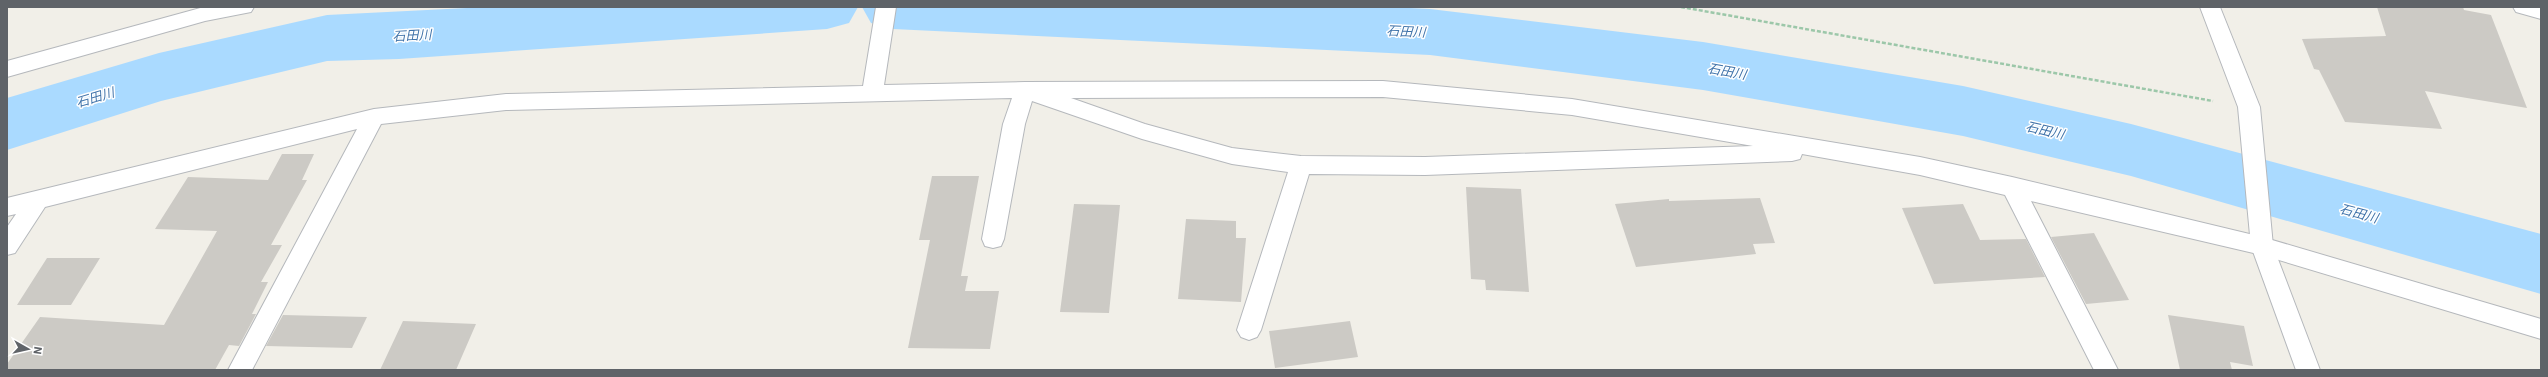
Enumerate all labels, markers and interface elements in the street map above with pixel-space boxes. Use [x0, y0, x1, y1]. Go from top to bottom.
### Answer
water label: 石田川 [1386, 22, 1428, 41]
water label: 石田川 [392, 26, 434, 45]
water label: 石田川 [1706, 60, 1750, 84]
water label: 石田川 [74, 83, 118, 111]
water label: 石田川 [2024, 118, 2068, 144]
water label: 石田川 [2338, 200, 2382, 227]
north arrow [8, 329, 48, 369]
text: N [30, 345, 45, 355]

